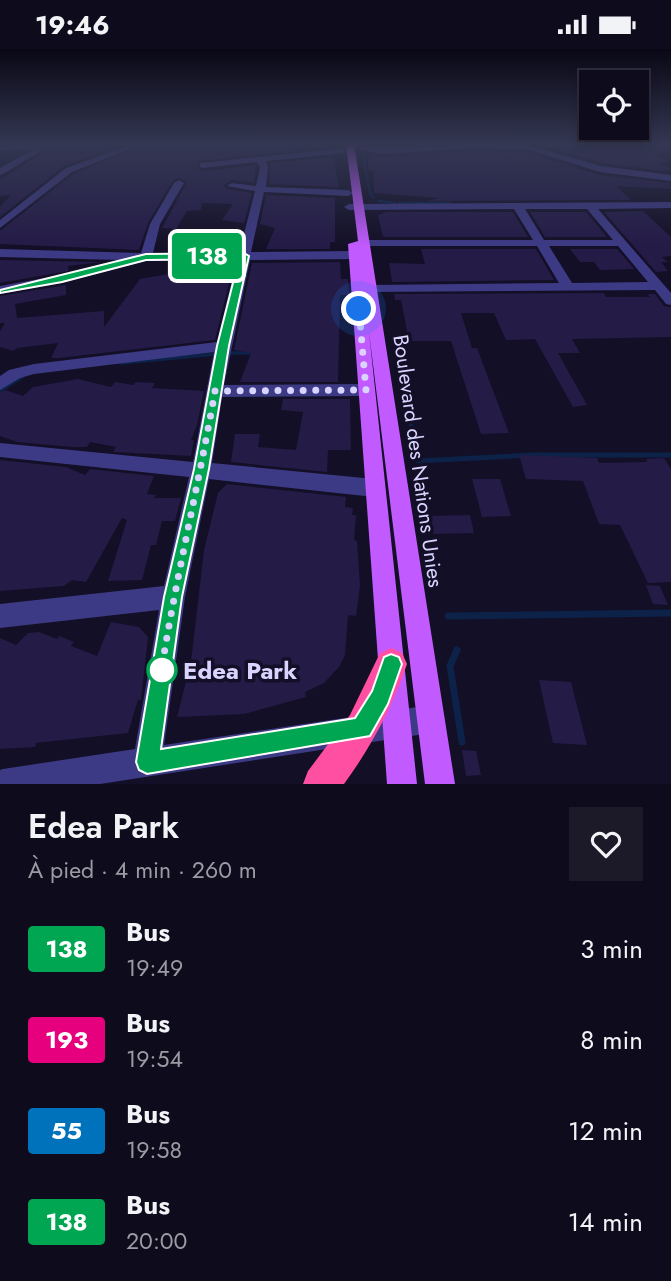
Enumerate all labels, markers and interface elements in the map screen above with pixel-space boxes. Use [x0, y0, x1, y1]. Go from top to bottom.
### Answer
text: 19:46 [35, 6, 110, 44]
map controls [579, 70, 649, 140]
button: locate [579, 70, 649, 140]
line badge: 138 [167, 233, 247, 279]
text: 138 [186, 238, 228, 273]
your location [341, 291, 376, 326]
street label: Boulevard des Nations Unies [385, 333, 451, 589]
place label: Edea Park [183, 653, 297, 688]
marker: Edea Park [147, 655, 177, 685]
text: Edea Park [28, 803, 179, 850]
button: heart [569, 807, 643, 881]
text: À pied · 4 min · 260 m [28, 853, 257, 887]
text: Bus [126, 913, 170, 951]
text: 3 min [580, 930, 643, 968]
text: 138 [45, 931, 88, 966]
text: 19:49 [126, 951, 183, 985]
text: Bus [126, 1004, 170, 1042]
text: 8 min [580, 1021, 643, 1059]
text: 193 [45, 1022, 88, 1057]
text: 19:54 [126, 1042, 183, 1076]
text: Bus [126, 1095, 170, 1133]
text: 12 min [568, 1112, 643, 1150]
text: 55 [51, 1113, 82, 1148]
text: 19:58 [126, 1133, 182, 1167]
text: Bus [126, 1186, 170, 1224]
text: 14 min [568, 1203, 643, 1241]
text: 138 [45, 1204, 88, 1239]
text: 20:00 [126, 1224, 187, 1258]

